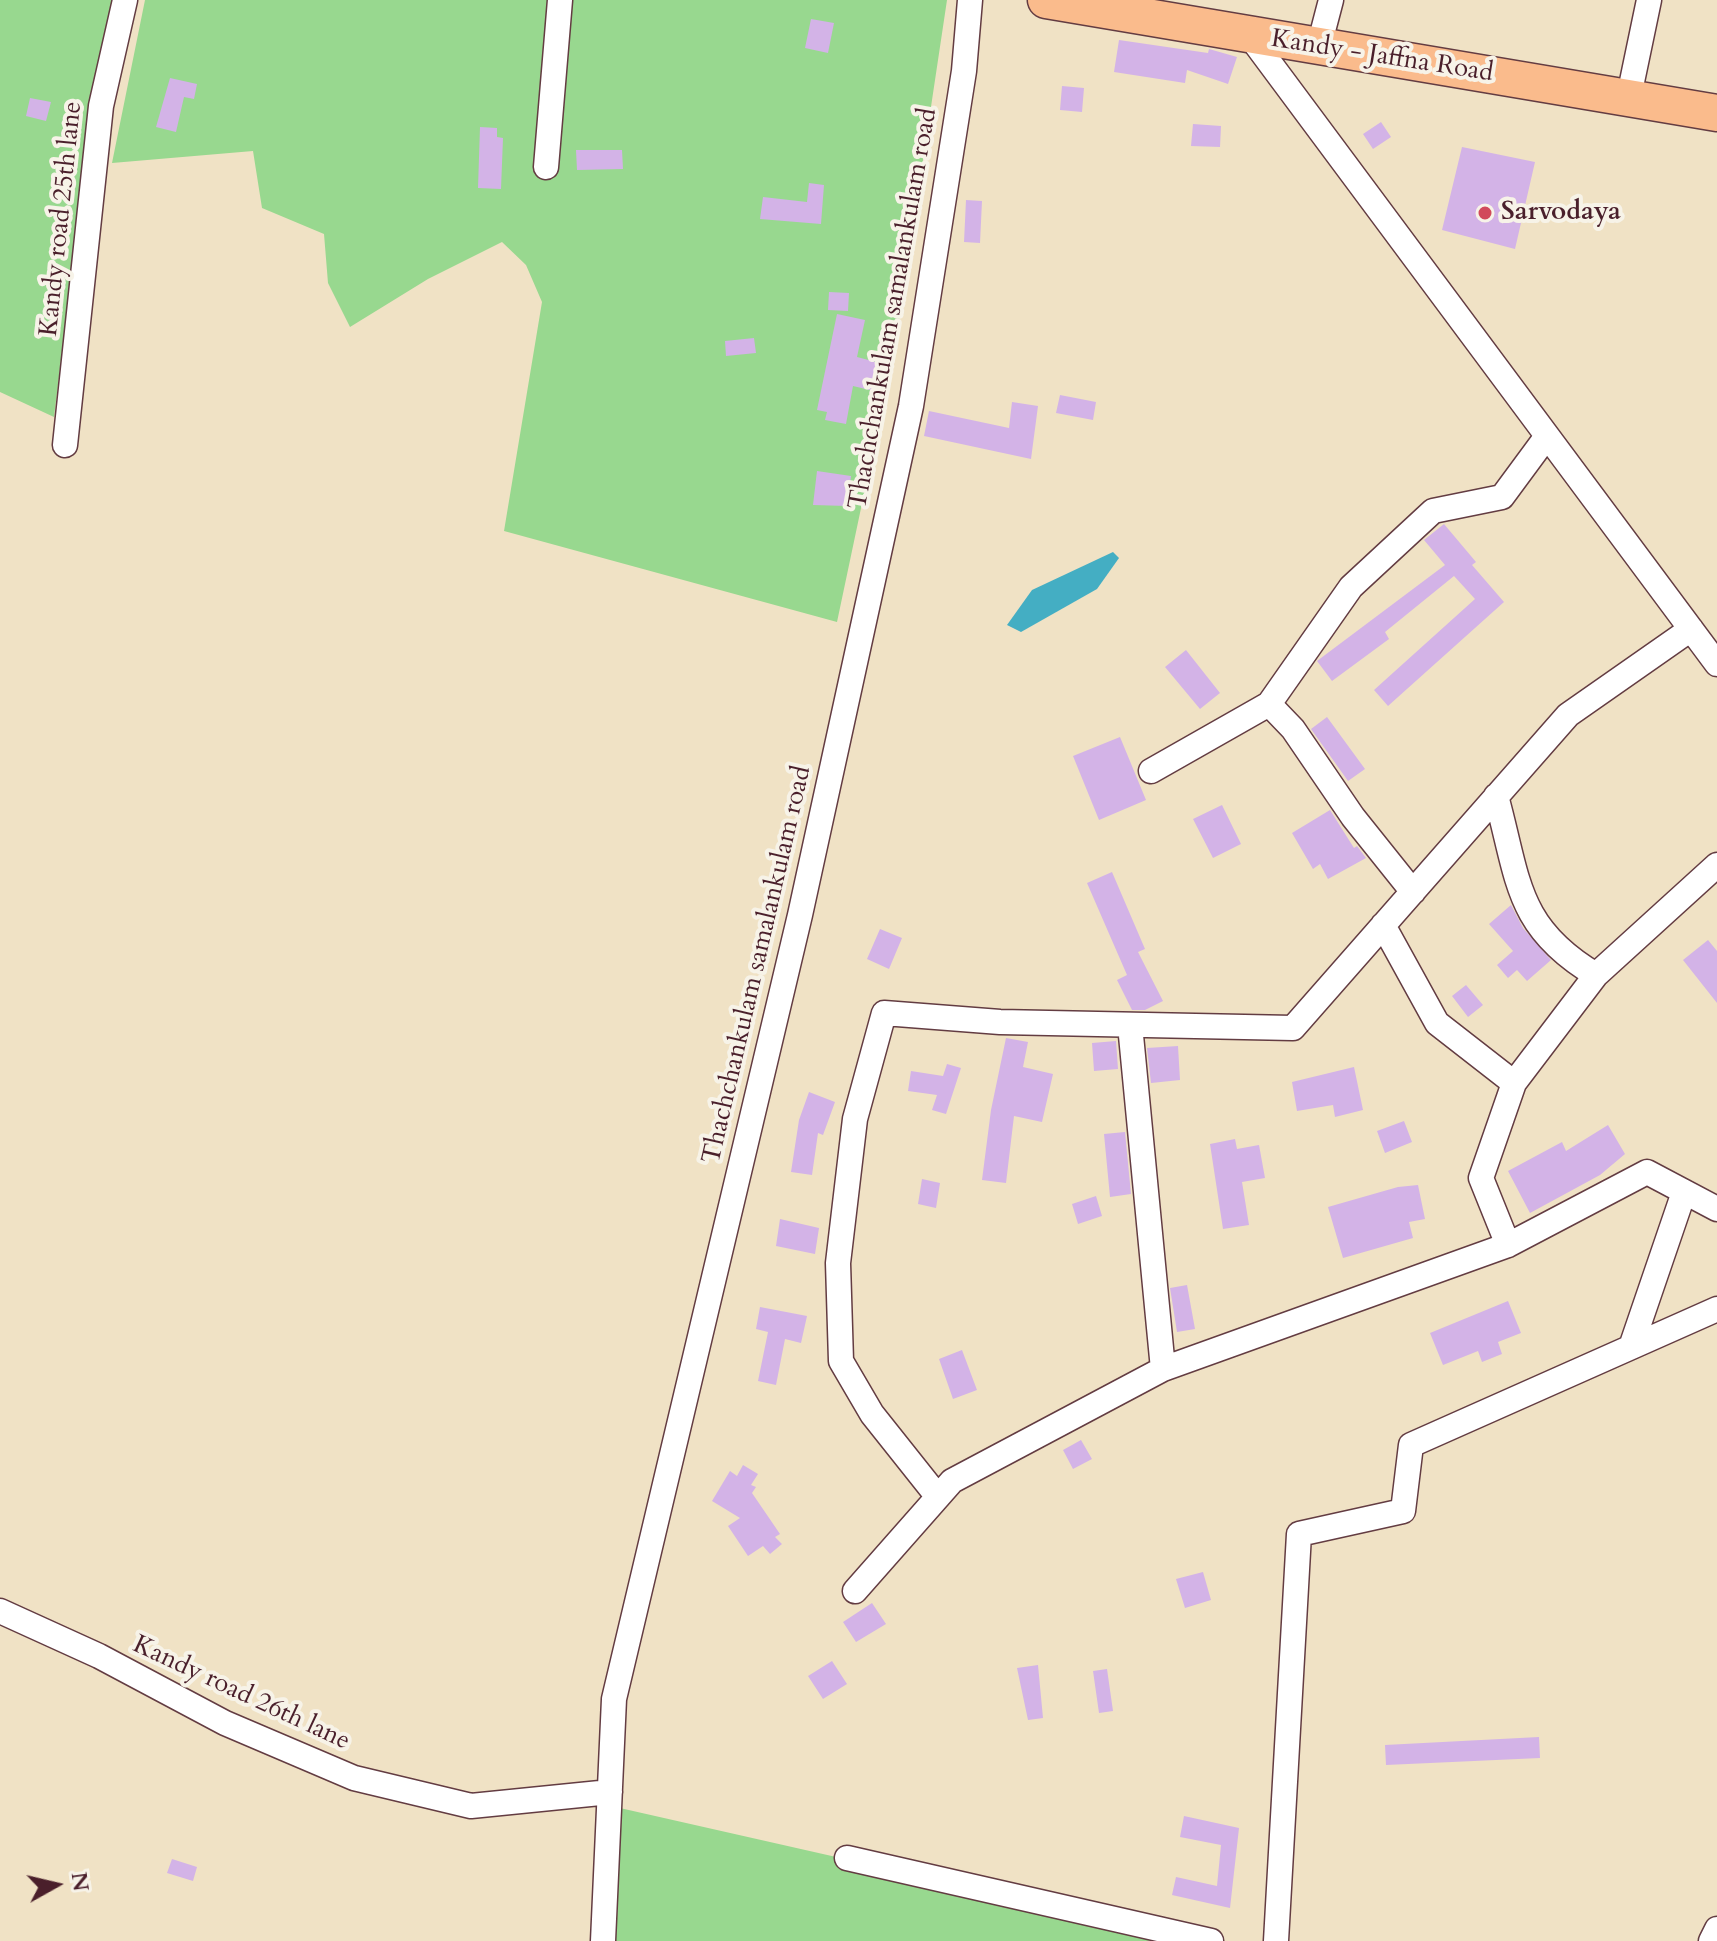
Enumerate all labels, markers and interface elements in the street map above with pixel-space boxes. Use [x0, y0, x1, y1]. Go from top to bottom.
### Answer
street label: Kandy - Jaffna Road [1269, 24, 1495, 90]
street label: Kandy road 25th lane [34, 100, 90, 338]
street label: Thachchankulam samalankulam road [843, 106, 945, 512]
place label: Sarvodaya [1501, 197, 1621, 229]
marker: Sarvodaya [1476, 204, 1494, 222]
street label: Thachchankulam samalankulam road [697, 763, 819, 1167]
street label: Kandy road 26th lane [127, 1630, 355, 1758]
north arrow [16, 1845, 96, 1925]
text: N [64, 1870, 96, 1893]

